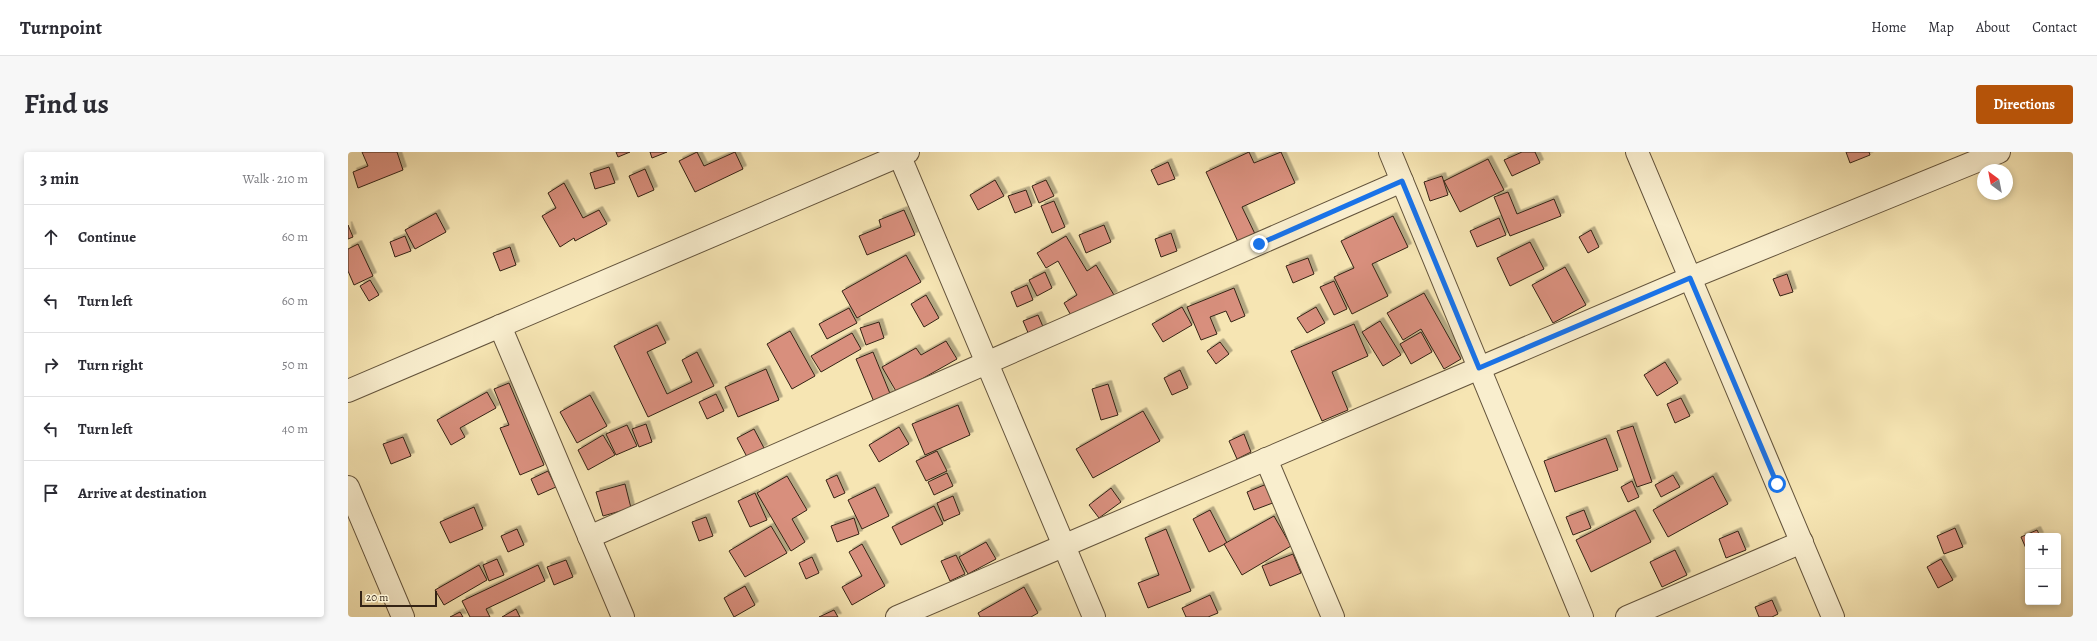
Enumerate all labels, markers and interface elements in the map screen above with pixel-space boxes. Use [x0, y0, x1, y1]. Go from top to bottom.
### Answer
text: Turnpoint [20, 15, 102, 41]
text: Home [1871, 18, 1906, 37]
text: Map [1928, 18, 1954, 37]
text: About [1976, 18, 2010, 37]
text: Contact [2032, 18, 2077, 37]
text: Find us [24, 85, 109, 123]
button: Directions [1976, 85, 2073, 124]
north arrow [1977, 164, 2013, 200]
text: 3 min [40, 167, 79, 190]
text: Walk · 210 m [243, 170, 308, 187]
icon: ahead [40, 226, 62, 248]
text: Continue [78, 227, 136, 247]
text: 60 m [282, 228, 308, 245]
route end [1250, 235, 1268, 253]
icon: left [40, 290, 62, 312]
text: Turn left [78, 291, 133, 311]
text: 60 m [282, 292, 308, 309]
icon: right [40, 354, 62, 376]
text: Turn right [78, 355, 143, 375]
text: 50 m [282, 356, 308, 373]
icon: left [40, 418, 62, 440]
text: Turn left [78, 419, 133, 439]
text: 40 m [282, 420, 308, 437]
route start [1768, 475, 1786, 493]
icon: arrive [40, 482, 62, 504]
text: Arrive at destination [78, 483, 207, 503]
map controls [2025, 533, 2061, 605]
button: + [2025, 533, 2061, 569]
button: − [2025, 569, 2061, 605]
scale bar [360, 589, 437, 608]
text: 20 m [366, 590, 388, 605]

